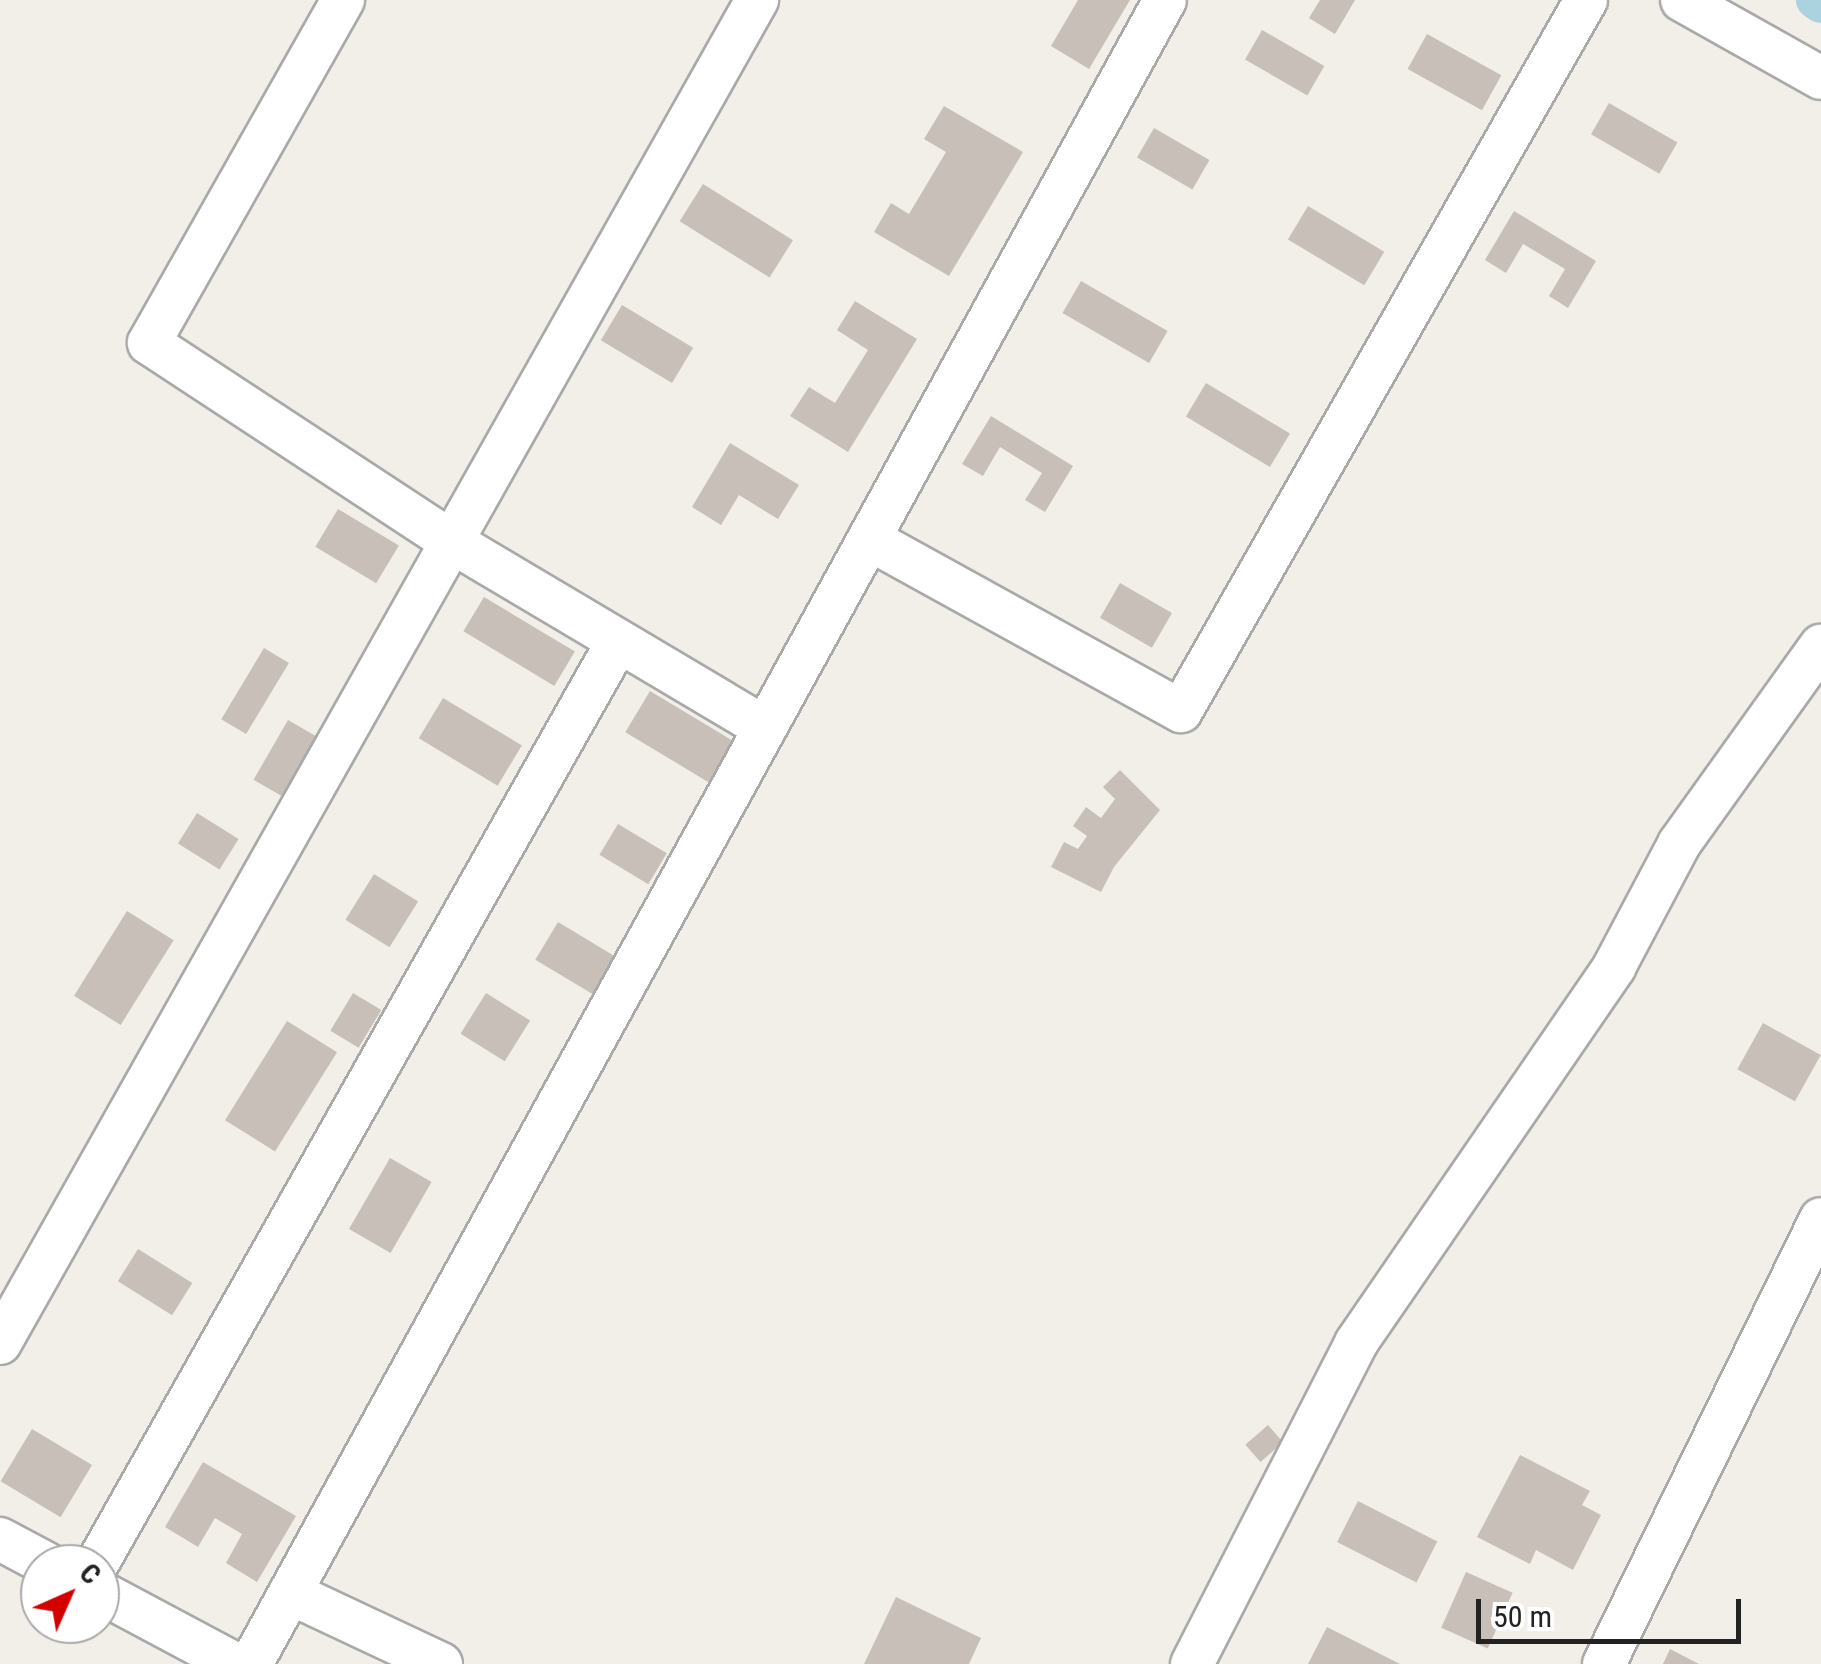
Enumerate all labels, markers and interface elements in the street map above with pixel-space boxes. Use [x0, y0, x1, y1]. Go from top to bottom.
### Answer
north arrow [20, 1544, 120, 1644]
text: С [73, 1557, 107, 1591]
scale bar [1481, 1579, 1746, 1641]
text: 50 m [1493, 1599, 1552, 1634]

